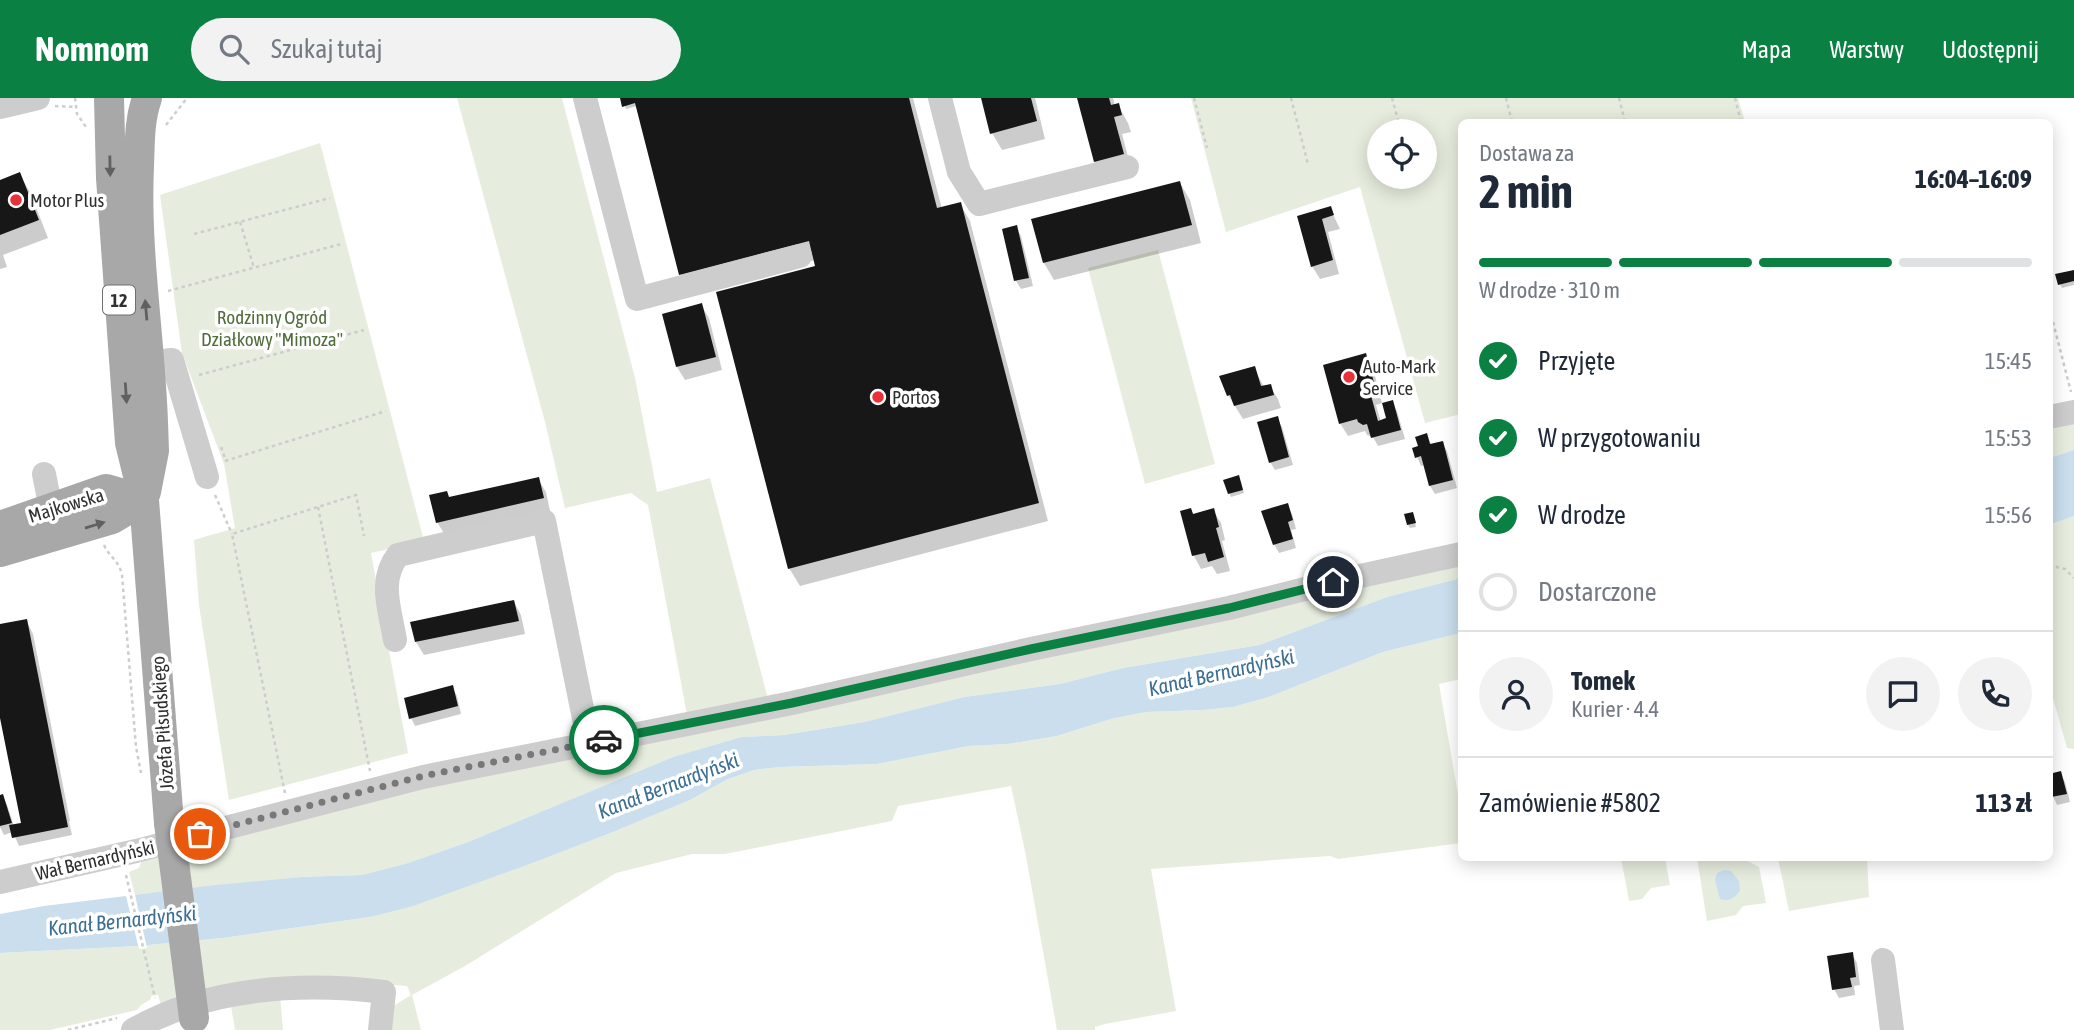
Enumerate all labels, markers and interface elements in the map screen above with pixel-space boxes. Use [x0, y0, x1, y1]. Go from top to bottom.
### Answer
search box [191, 18, 681, 81]
text: Nomnom [35, 30, 149, 68]
icon: search [215, 30, 253, 68]
text: Szukaj tutaj [271, 34, 383, 64]
text: Mapa [1742, 36, 1792, 63]
text: Warstwy [1830, 36, 1904, 63]
text: Udostępnij [1942, 36, 2039, 63]
map controls [1367, 119, 1437, 189]
button: locate [1367, 119, 1437, 189]
text: Dostawa za [1479, 140, 1574, 166]
one-way arrow [105, 155, 116, 177]
text: 16:04–16:09 [1915, 164, 2032, 194]
text: 2 min [1479, 165, 1573, 218]
place label: Motor Plus [30, 189, 105, 211]
marker: Motor Plus [8, 192, 24, 208]
text: W drodze · 310 m [1479, 277, 1620, 303]
road number: 12 [103, 286, 135, 314]
one-way arrow [140, 299, 151, 321]
park label: Rodzinny Ogród Działkowy "Mimoza" [201, 306, 343, 350]
icon: check [1479, 342, 1517, 380]
text: Przyjęte [1538, 346, 1615, 376]
text: 15:45 [1985, 348, 2032, 374]
place label: Auto-Mark Service [1363, 355, 1437, 399]
marker: Auto-Mark Service [1341, 369, 1357, 385]
one-way arrow [121, 382, 132, 404]
place label: Portos [892, 386, 937, 408]
marker: Portos [870, 389, 886, 405]
icon: check [1479, 419, 1517, 457]
text: W przygotowaniu [1538, 423, 1701, 453]
text: 15:53 [1985, 425, 2032, 451]
street label: Majkowska [26, 483, 106, 527]
icon: check [1479, 496, 1517, 534]
text: W drodze [1538, 500, 1626, 530]
text: 15:56 [1985, 502, 2032, 528]
one-way arrow [85, 519, 106, 530]
pin [1303, 552, 1363, 612]
icon: home [1314, 563, 1352, 601]
text: Dostarczone [1538, 577, 1657, 607]
water label: Kanał Bernardyński [1146, 644, 1296, 700]
street label: Józefa Piłsudskiego [146, 655, 178, 791]
button: person [1479, 657, 1553, 731]
button: chat [1866, 657, 1940, 731]
button: phone [1958, 657, 2032, 731]
text: Tomek [1571, 666, 1635, 696]
text: Kurier · 4.4 [1571, 696, 1659, 722]
courier [569, 705, 639, 775]
icon: car [585, 721, 623, 759]
water label: Kanał Bernardyński [594, 747, 742, 823]
text: Zamówienie #5802 [1479, 788, 1661, 818]
text: 113 zł [1976, 788, 2032, 818]
pin [170, 804, 230, 864]
icon: bag [181, 815, 219, 853]
street label: Wał Bernardyński [33, 836, 157, 884]
water label: Kanał Bernardyński [47, 900, 197, 940]

